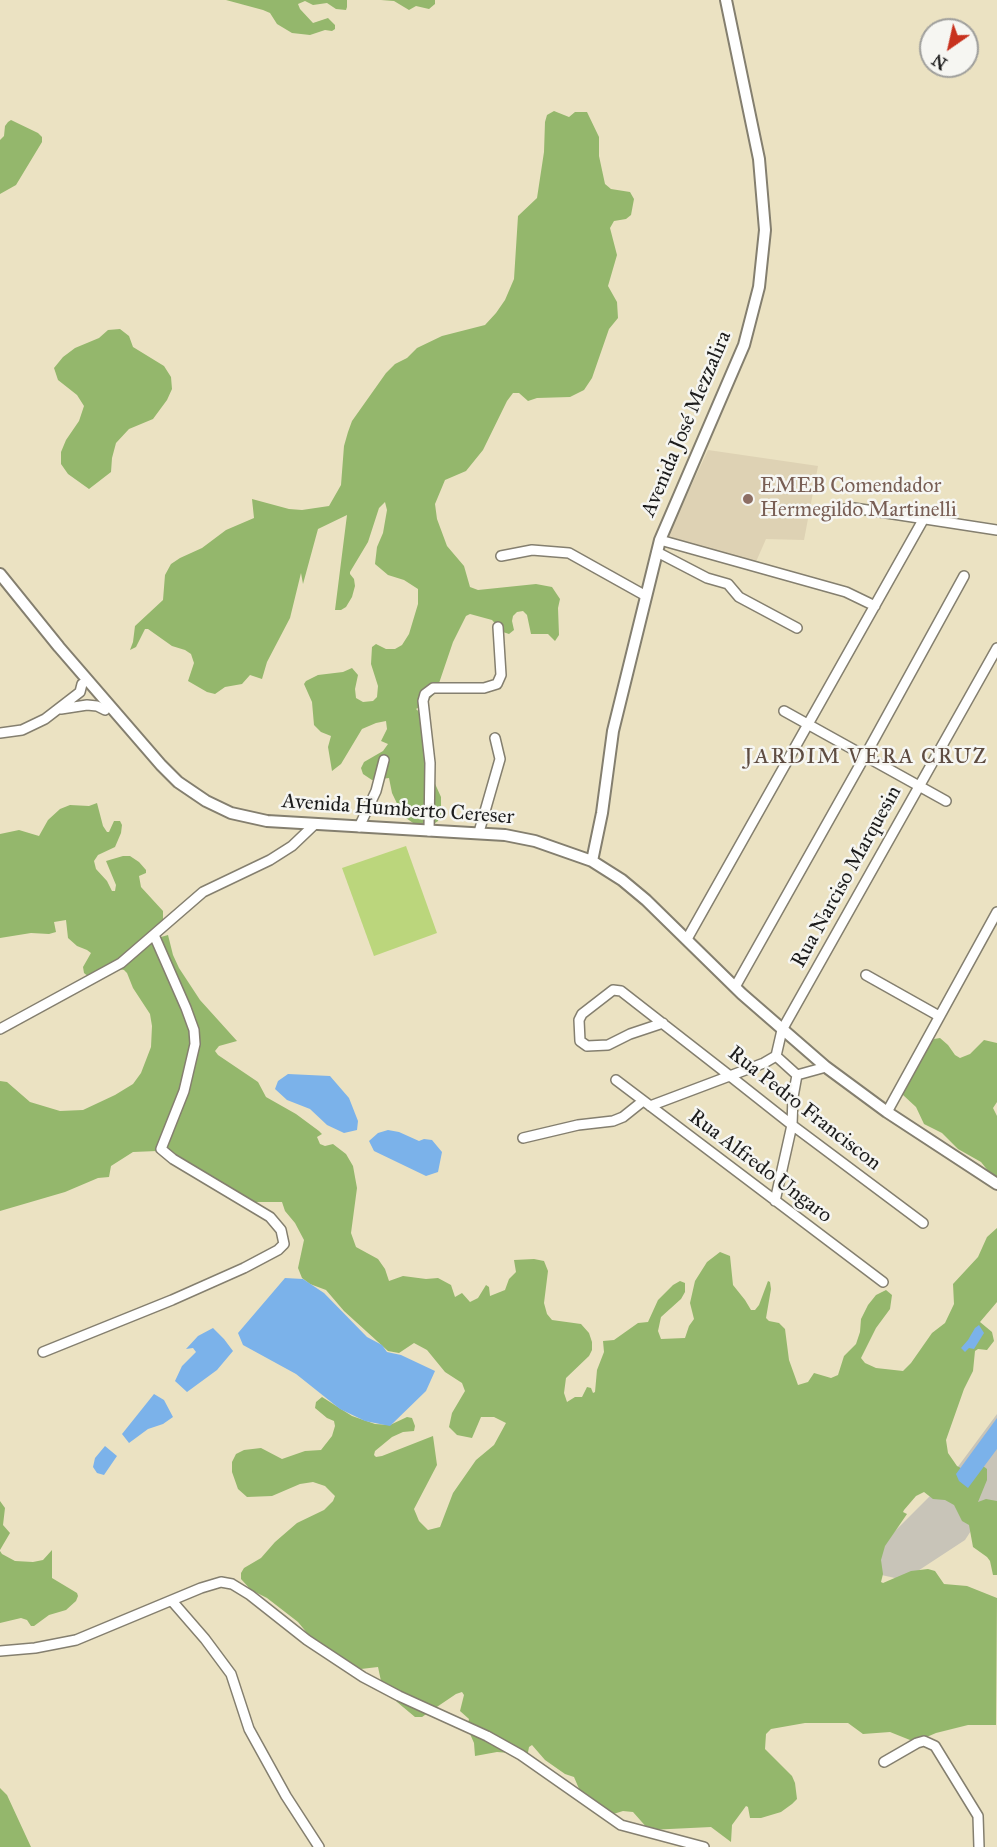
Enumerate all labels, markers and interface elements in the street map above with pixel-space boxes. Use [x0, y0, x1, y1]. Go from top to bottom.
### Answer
north arrow [919, 18, 979, 78]
text: N [929, 50, 951, 73]
street label: Avenida José Mezzalira [636, 327, 738, 521]
place label: EMEB Comendador Hermegildo Martinelli [760, 474, 957, 524]
marker: EMEB Comendador Hermegildo Martinelli [741, 492, 755, 506]
district label: JARDIM VERA CRUZ [744, 745, 988, 771]
street label: Rua Narciso Marquesin [787, 782, 907, 972]
street label: Avenida Humberto Cereser [281, 789, 515, 831]
street label: Rua Pedro Franciscon [722, 1041, 886, 1177]
street label: Rua Alfredo Ungaro [683, 1105, 837, 1229]

